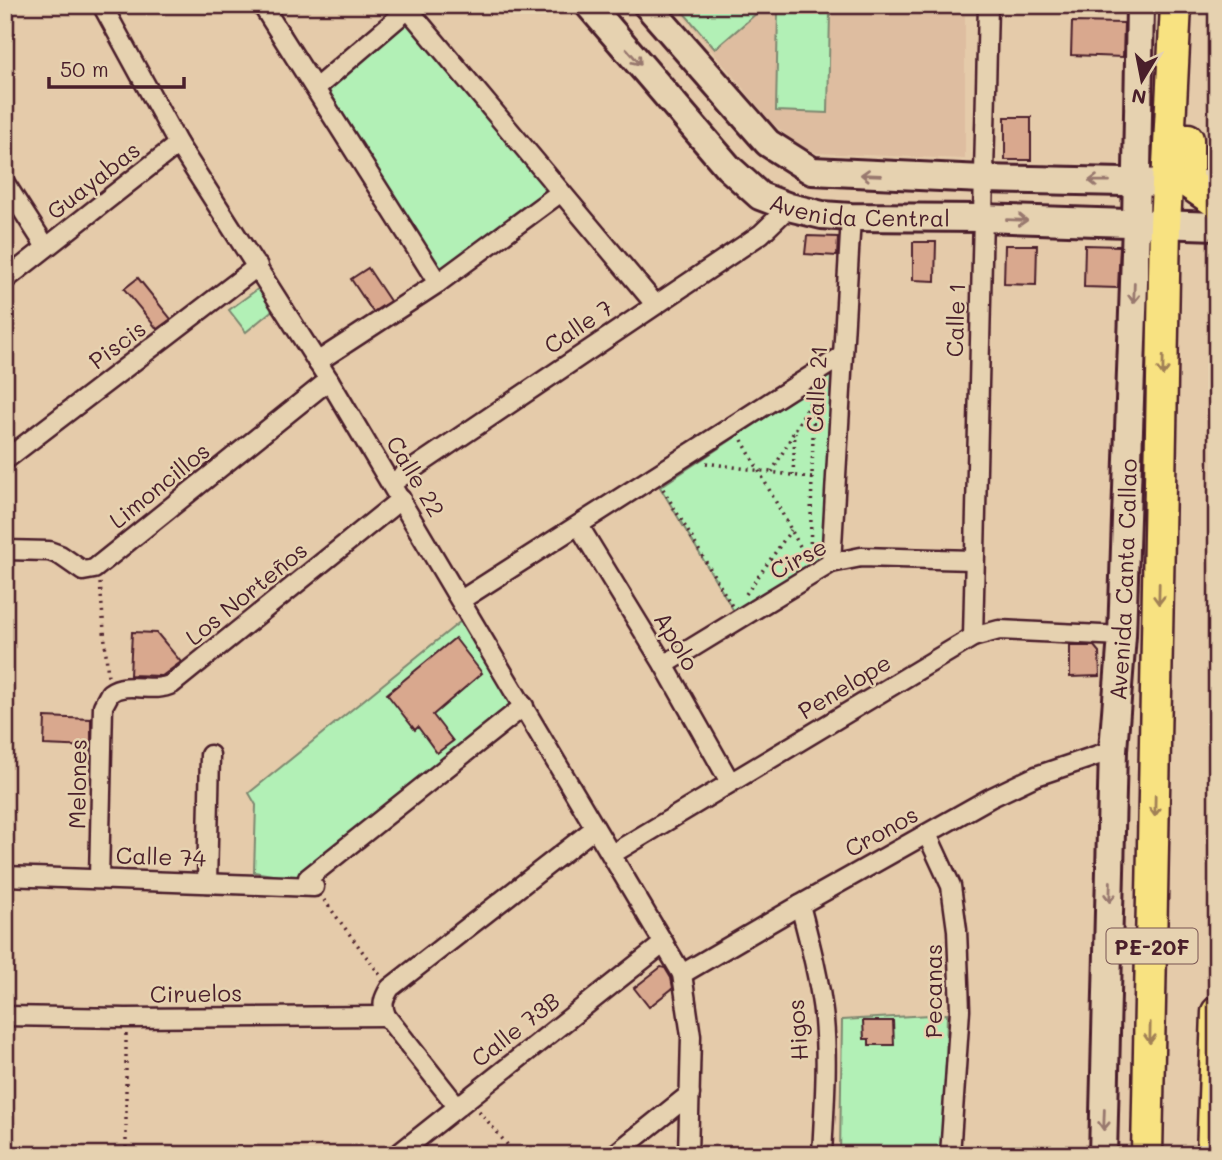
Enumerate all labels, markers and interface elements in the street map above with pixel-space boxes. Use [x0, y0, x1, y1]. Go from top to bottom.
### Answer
scale bar [49, 46, 184, 90]
north arrow [1106, 46, 1176, 116]
one-way arrow [626, 48, 642, 66]
text: 50 m [60, 55, 109, 82]
text: N [1130, 84, 1148, 111]
street label: Guayabas [40, 134, 146, 226]
one-way arrow [860, 168, 883, 181]
one-way arrow [1087, 174, 1110, 187]
street label: Avenida Central [766, 186, 950, 233]
one-way arrow [1005, 213, 1028, 226]
one-way arrow [1127, 281, 1140, 304]
street label: Calle 1 [939, 282, 971, 358]
street label: Calle 7 [538, 292, 618, 360]
street label: Piscis [82, 313, 152, 375]
street label: Calle 21 [799, 345, 833, 433]
one-way arrow [1156, 355, 1170, 378]
street label: Calle 22 [380, 430, 452, 522]
street label: Limoncillos [103, 435, 215, 535]
street label: Avenida Canta Callao [1102, 458, 1143, 701]
street label: Cirse [764, 531, 832, 585]
street label: Los Norteños [179, 535, 313, 651]
one-way arrow [1152, 582, 1166, 605]
street label: Apolo [648, 606, 706, 676]
street label: Penelope [792, 647, 896, 725]
street label: Melones [61, 739, 93, 829]
one-way arrow [1148, 794, 1162, 817]
street label: Cronos [839, 799, 923, 863]
street label: Calle 74 [115, 839, 207, 873]
one-way arrow [1103, 880, 1116, 903]
road number: PE-20F [1106, 928, 1198, 964]
street label: Pecanas [918, 944, 948, 1038]
street label: Ciruelos [150, 977, 242, 1009]
street label: Calle 73B [465, 985, 565, 1073]
street label: Higos [780, 998, 814, 1062]
one-way arrow [1143, 1022, 1157, 1045]
one-way arrow [1097, 1108, 1110, 1131]

